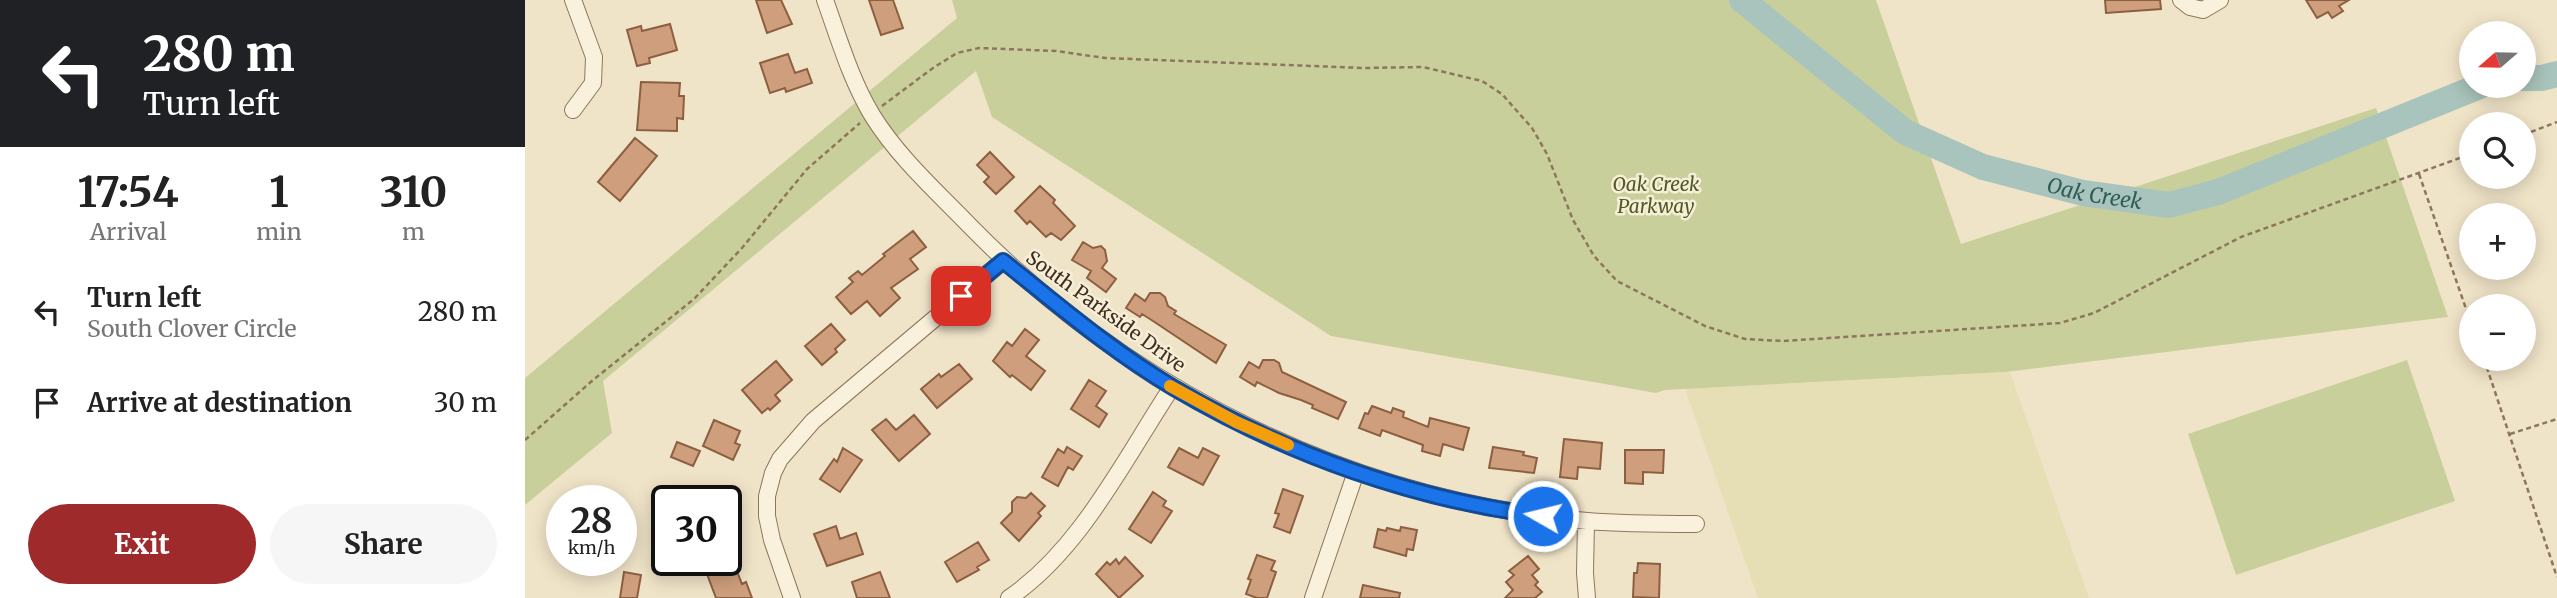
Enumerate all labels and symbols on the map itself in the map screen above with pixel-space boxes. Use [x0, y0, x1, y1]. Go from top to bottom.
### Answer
north arrow [2459, 21, 2536, 98]
water label: Oak Creek [2044, 171, 2144, 215]
park label: Oak Creek Parkway [1613, 172, 1700, 218]
street label: South Parkside Drive [1022, 245, 1191, 377]
pin [931, 266, 991, 326]
position arrow [1506, 479, 1580, 553]
speed limit sign: 30 [651, 485, 742, 576]

